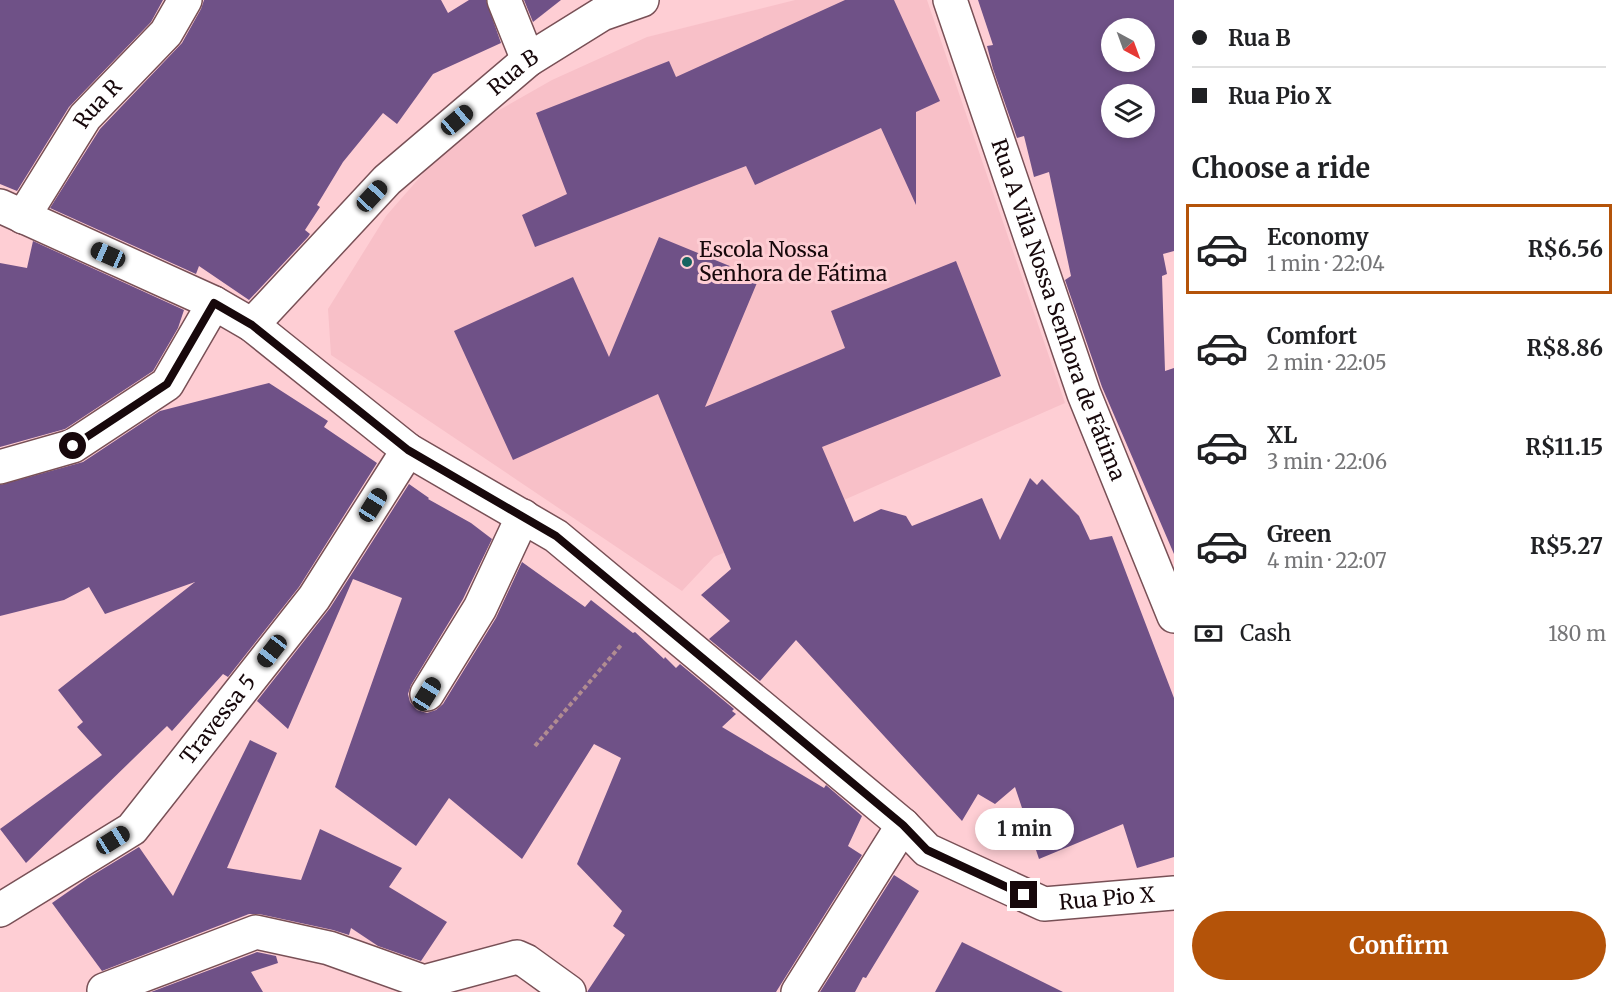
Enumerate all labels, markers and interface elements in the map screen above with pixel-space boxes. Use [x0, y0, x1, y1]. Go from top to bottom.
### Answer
north arrow [1101, 18, 1155, 72]
map controls [1101, 18, 1155, 138]
text: Rua B [1228, 24, 1291, 52]
street label: Rua B [482, 43, 543, 101]
street label: Rua R [67, 73, 128, 133]
text: Rua Pio X [1228, 82, 1331, 110]
button: layers [1101, 84, 1155, 138]
car [437, 102, 477, 138]
street label: Rua A Vila Nossa Senhora de Fátima [985, 135, 1132, 484]
text: Choose a ride [1192, 151, 1370, 185]
car [353, 177, 391, 215]
icon: car [1195, 222, 1249, 276]
text: Economy [1267, 223, 1368, 251]
text: R$6.56 [1528, 235, 1603, 263]
place label: Escola Nossa Senhora de Fátima [699, 236, 887, 287]
car [88, 239, 128, 271]
text: 1 min · 22:04 [1267, 251, 1385, 276]
marker: Escola Nossa Senhora de Fátima [680, 255, 694, 269]
icon: car [1195, 321, 1249, 375]
text: Comfort [1267, 322, 1357, 350]
text: R$8.86 [1526, 334, 1603, 362]
text: 2 min · 22:05 [1267, 350, 1387, 375]
icon: car [1195, 420, 1249, 474]
text: XL [1267, 421, 1297, 449]
route start [59, 432, 86, 459]
text: R$11.15 [1525, 433, 1603, 461]
text: 3 min · 22:06 [1267, 449, 1387, 474]
car [356, 485, 390, 525]
icon: car [1195, 519, 1249, 573]
text: Green [1267, 520, 1331, 548]
text: R$5.27 [1530, 532, 1603, 560]
text: 4 min · 22:07 [1267, 548, 1387, 573]
icon: cash [1192, 617, 1225, 650]
text: Cash [1240, 619, 1291, 647]
text: 180 m [1548, 621, 1606, 646]
car [254, 631, 290, 671]
street label: Travessa 5 [174, 669, 261, 770]
car [410, 674, 444, 714]
callout: 1 min [974, 808, 1074, 850]
text: 1 min [997, 816, 1052, 841]
car [93, 823, 133, 857]
route end [1010, 881, 1037, 908]
street label: Rua Pio X [1058, 881, 1156, 916]
button: Confirm [1192, 911, 1606, 980]

